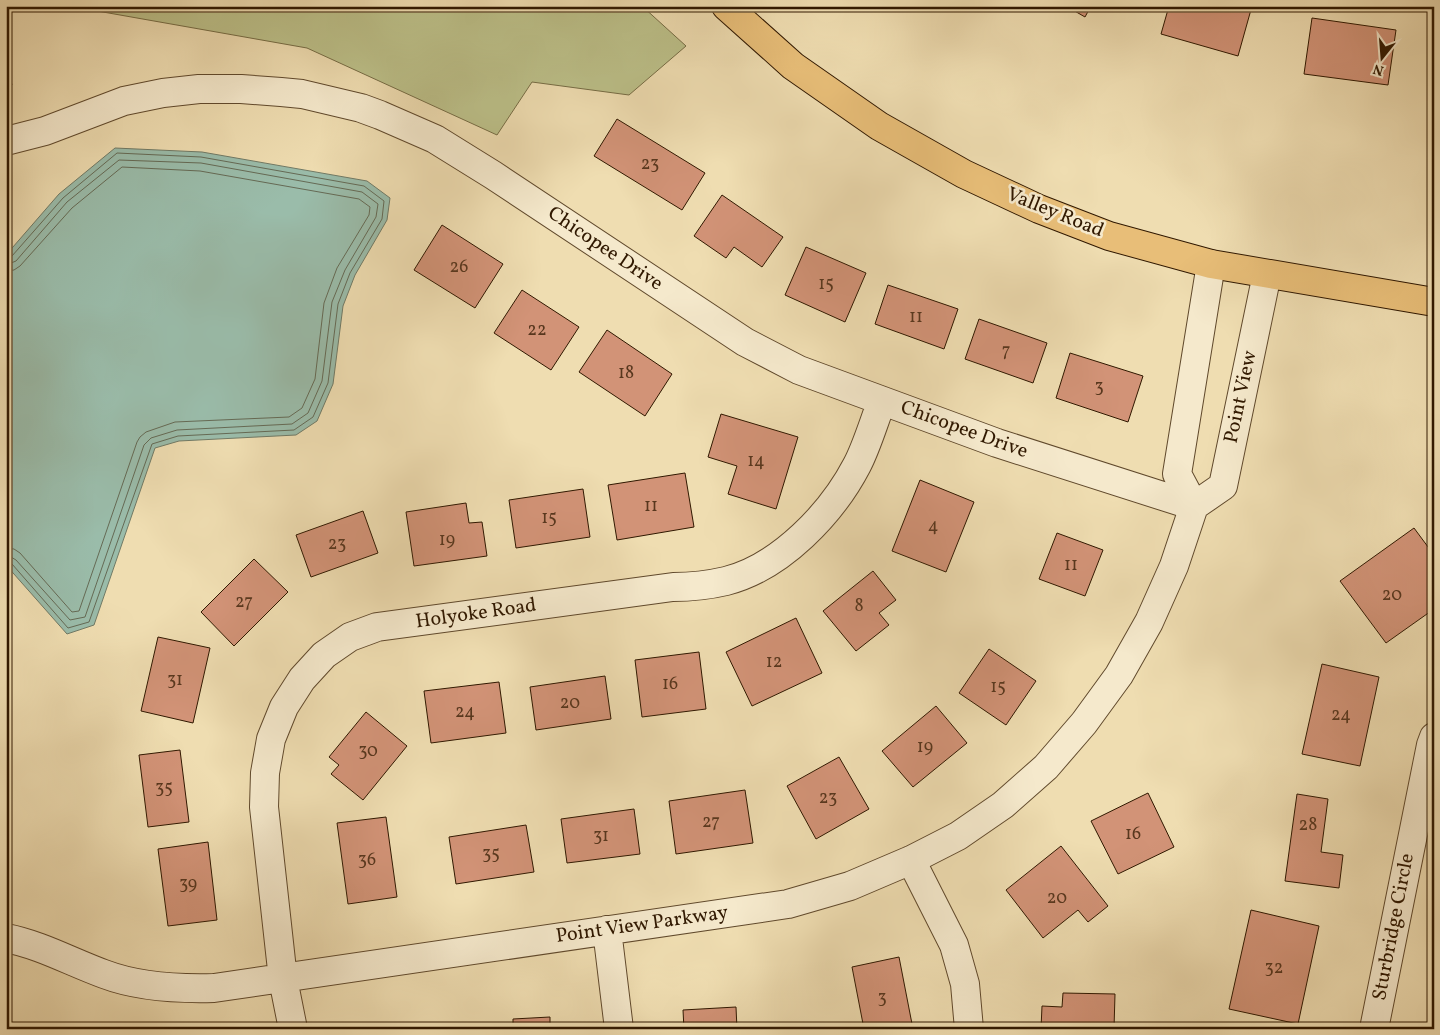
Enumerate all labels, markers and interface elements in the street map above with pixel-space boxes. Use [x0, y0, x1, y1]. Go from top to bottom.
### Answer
north arrow [1358, 32, 1408, 82]
text: N [1371, 58, 1386, 80]
house number: 23 [641, 152, 659, 177]
street label: Valley Road [1002, 181, 1108, 245]
street label: Chicopee Drive [542, 200, 668, 298]
house number: 26 [450, 255, 468, 280]
house number: 15 [818, 272, 834, 297]
house number: 11 [909, 305, 923, 330]
house number: 22 [527, 318, 547, 343]
house number: 7 [1002, 339, 1010, 364]
street label: Point View [1218, 348, 1265, 446]
house number: 18 [618, 361, 634, 386]
house number: 3 [1094, 375, 1104, 400]
street label: Chicopee Drive [896, 394, 1032, 466]
house number: 14 [747, 449, 765, 474]
house number: 11 [644, 494, 658, 519]
house number: 15 [541, 506, 557, 531]
house number: 4 [928, 514, 938, 539]
house number: 19 [439, 528, 455, 553]
house number: 23 [328, 532, 346, 557]
house number: 11 [1064, 553, 1078, 578]
house number: 20 [1382, 583, 1402, 608]
house number: 27 [235, 590, 253, 615]
street label: Holyoke Road [414, 592, 538, 636]
house number: 8 [854, 594, 864, 619]
house number: 12 [766, 650, 782, 675]
house number: 31 [167, 668, 183, 693]
house number: 16 [662, 672, 678, 697]
house number: 15 [990, 675, 1006, 700]
house number: 20 [560, 691, 580, 716]
house number: 24 [455, 700, 475, 725]
house number: 24 [1331, 703, 1351, 728]
house number: 19 [917, 735, 933, 760]
house number: 30 [358, 739, 378, 764]
house number: 35 [155, 776, 173, 801]
house number: 23 [819, 786, 837, 811]
house number: 27 [702, 810, 720, 835]
house number: 28 [1299, 813, 1317, 838]
house number: 16 [1125, 822, 1141, 847]
house number: 31 [593, 824, 609, 849]
house number: 35 [482, 842, 500, 867]
house number: 36 [358, 848, 376, 873]
street label: Sturbridge Circle [1366, 851, 1422, 1003]
house number: 39 [179, 872, 197, 897]
house number: 20 [1047, 886, 1067, 911]
street label: Point View Parkway [554, 899, 730, 951]
house number: 32 [1265, 956, 1283, 981]
house number: 3 [877, 986, 887, 1011]

